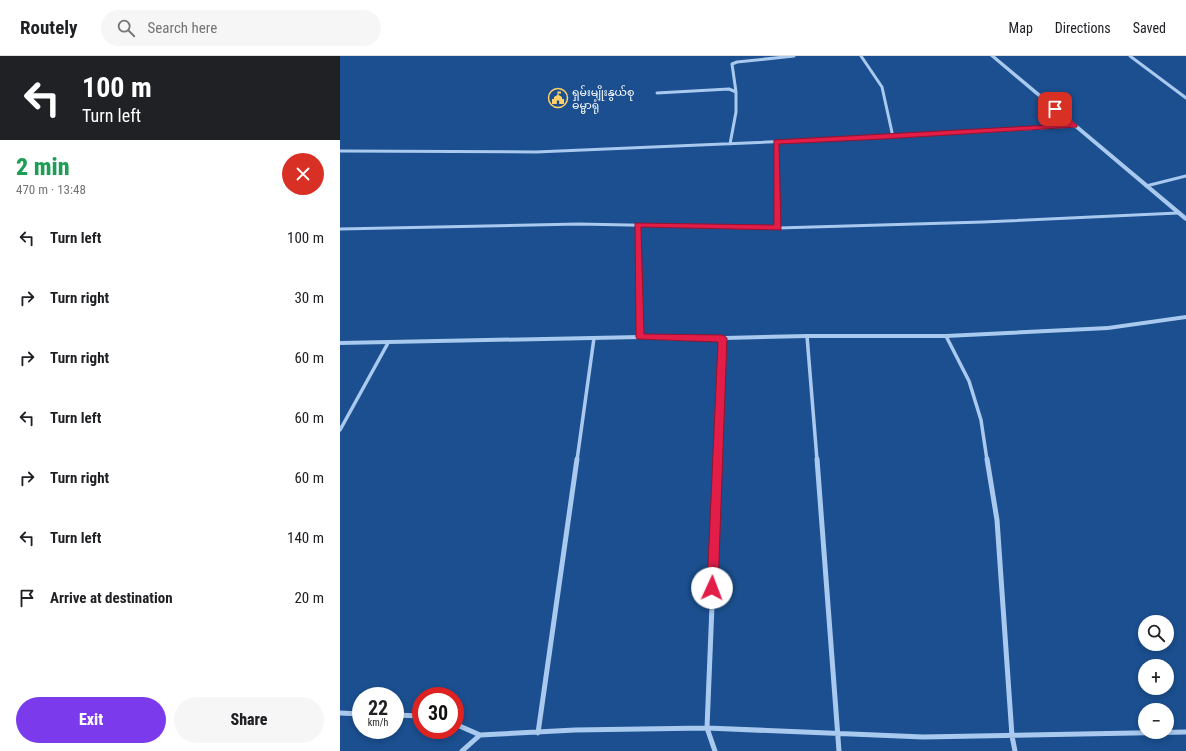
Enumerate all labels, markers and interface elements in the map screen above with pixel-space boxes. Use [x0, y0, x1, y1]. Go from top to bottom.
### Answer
search box [101, 10, 381, 46]
text: Routely [20, 16, 77, 39]
icon: search [115, 17, 137, 39]
text: Search here [147, 19, 217, 37]
text: Map [1009, 20, 1033, 36]
text: Directions [1055, 20, 1111, 36]
text: Saved [1133, 20, 1166, 36]
text: 100 m [82, 71, 152, 104]
icon: left [16, 72, 68, 124]
place label: ရှမ်းမျိုးနွယ်စု ဓမ္မာရုံ [572, 85, 634, 114]
public building icon: ရှမ်းမျိုးနွယ်စု ဓမ္မာရုံ [547, 87, 569, 109]
pin [1038, 92, 1072, 126]
icon: arrive [1044, 98, 1066, 120]
text: Turn left [82, 105, 141, 126]
text: 2 min [16, 153, 70, 181]
button: close [282, 153, 324, 195]
text: 470 m · 13:48 [16, 182, 86, 197]
icon: left [16, 227, 38, 249]
text: Turn left [50, 229, 101, 247]
text: 100 m [287, 229, 324, 247]
icon: right [16, 287, 38, 309]
text: Turn right [50, 289, 109, 307]
text: 30 m [294, 289, 324, 307]
icon: right [16, 347, 38, 369]
text: Turn right [50, 349, 109, 367]
text: 60 m [294, 349, 324, 367]
icon: left [16, 407, 38, 429]
text: Turn left [50, 409, 101, 427]
text: 60 m [294, 409, 324, 427]
icon: right [16, 467, 38, 489]
text: Turn right [50, 469, 109, 487]
text: 60 m [294, 469, 324, 487]
icon: left [16, 527, 38, 549]
text: Turn left [50, 529, 101, 547]
text: 140 m [287, 529, 324, 547]
position arrow [691, 567, 733, 609]
icon: arrive [16, 587, 38, 609]
text: Arrive at destination [50, 589, 173, 607]
text: 20 m [294, 589, 324, 607]
map controls [1138, 615, 1174, 739]
button: search [1138, 615, 1174, 651]
button: + [1138, 659, 1174, 695]
speed limit sign: 30 [412, 687, 464, 739]
text: 22 [368, 696, 388, 720]
button: Exit [16, 697, 166, 743]
button: Share [174, 697, 324, 743]
button: − [1138, 703, 1174, 739]
text: km/h [368, 717, 388, 728]

